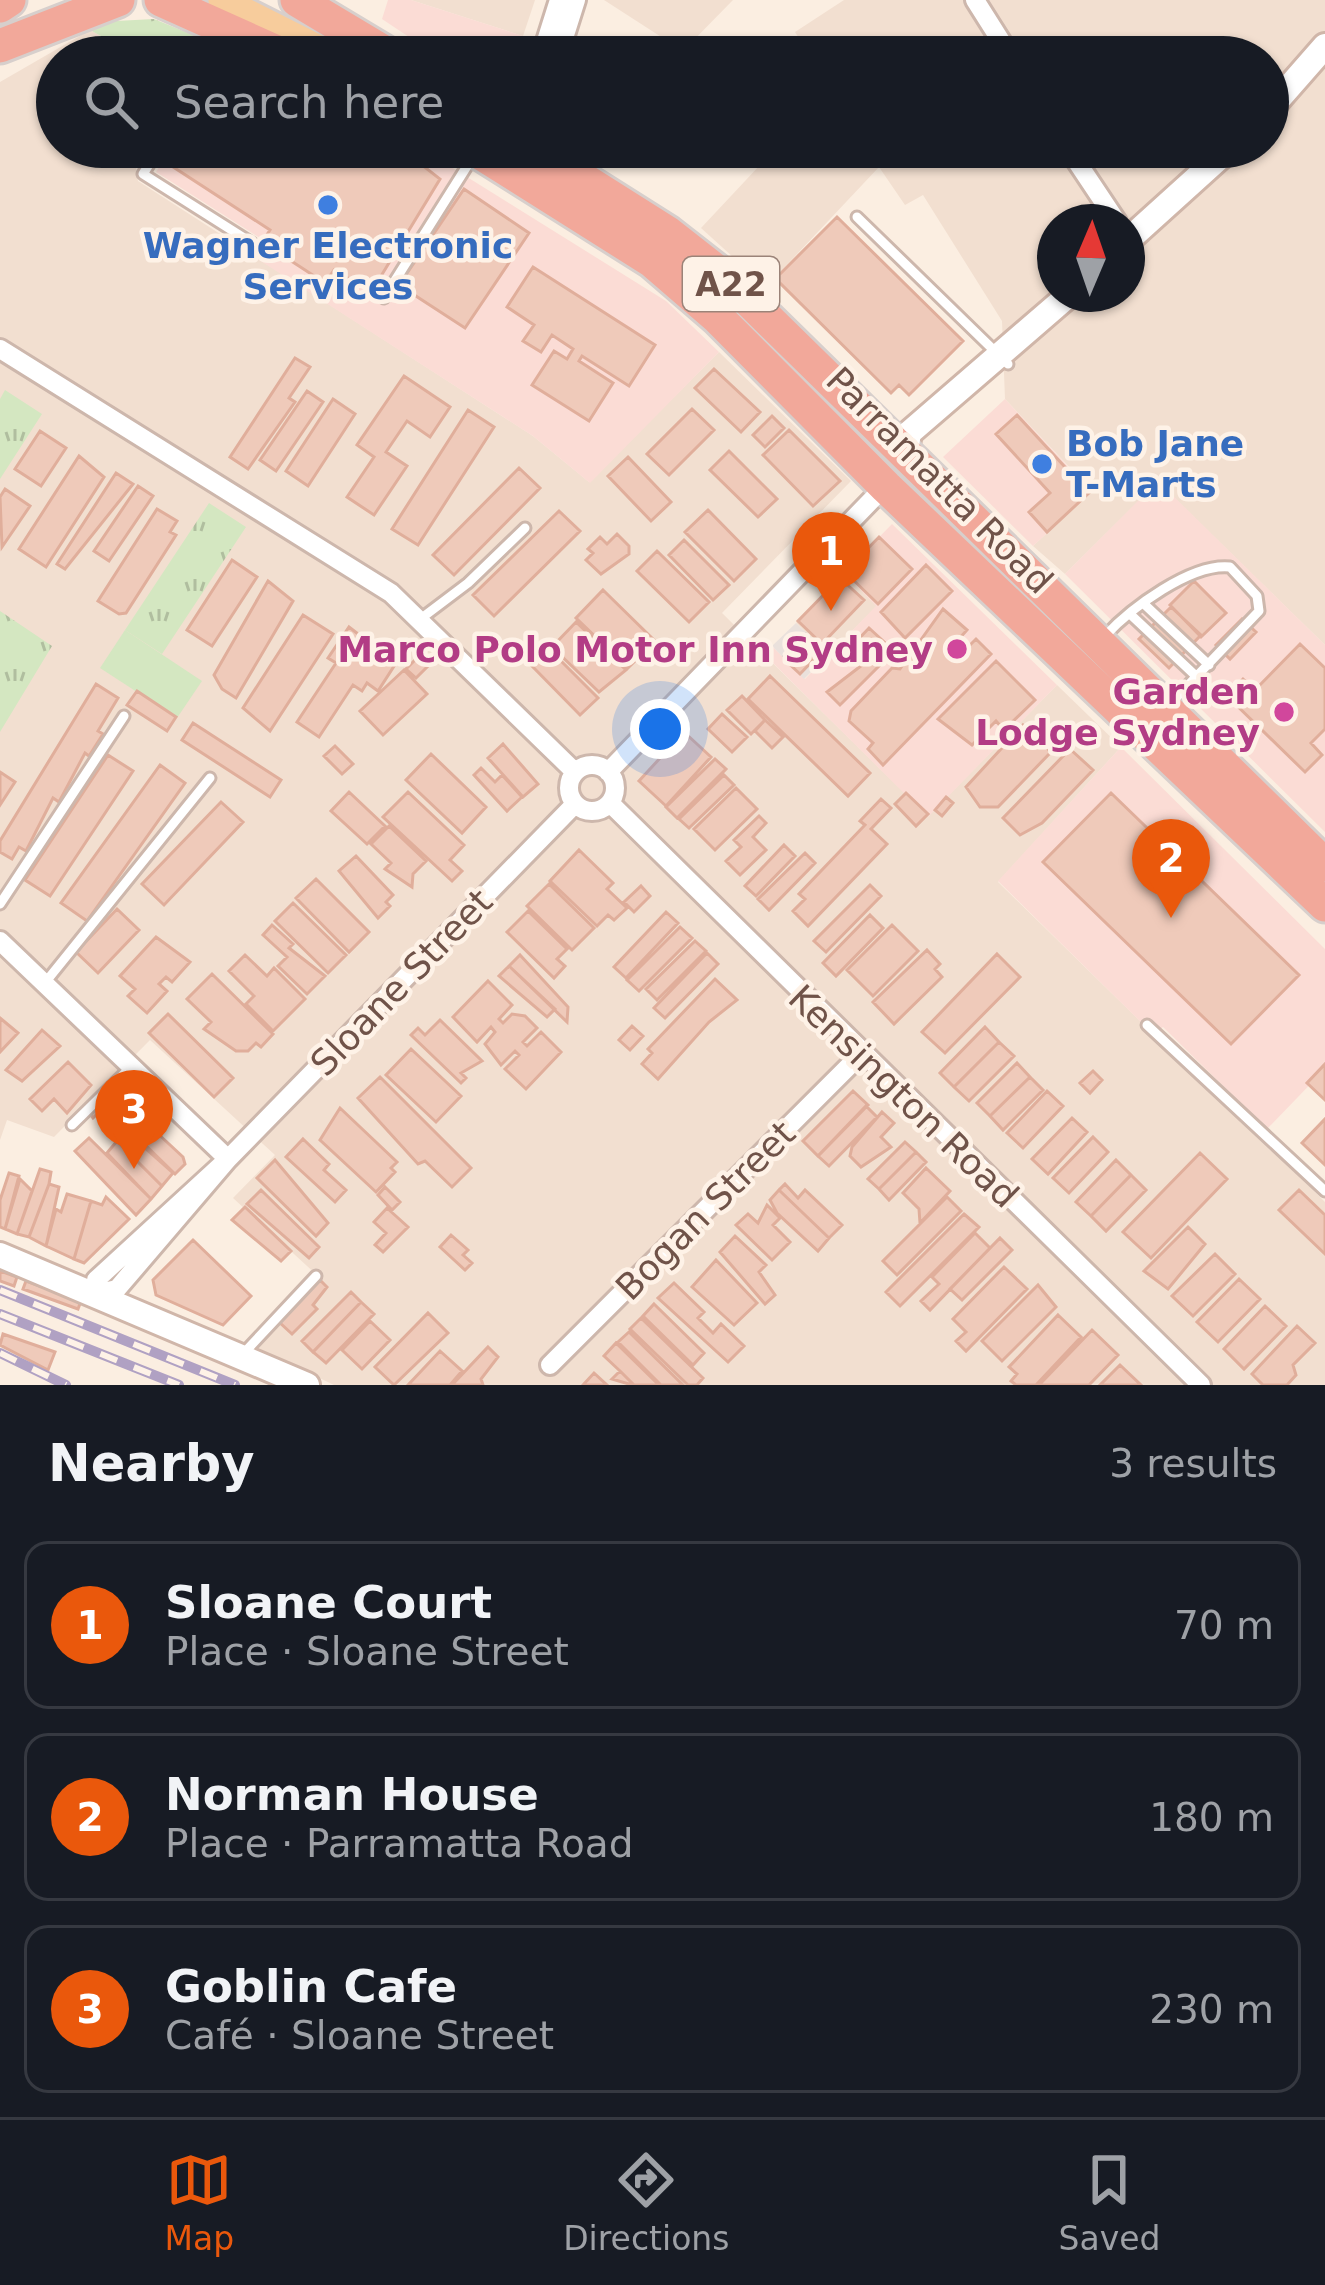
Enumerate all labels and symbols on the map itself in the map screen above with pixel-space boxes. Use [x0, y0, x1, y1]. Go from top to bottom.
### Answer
marker: Wagner Electronic Services [315, 192, 341, 218]
north arrow [1037, 204, 1145, 312]
place label: Wagner Electronic Services [143, 225, 513, 307]
road number: A22 [683, 257, 779, 311]
street label: Parramatta Road [818, 359, 1061, 602]
place label: Bob Jane T-Marts [1066, 423, 1244, 505]
marker: Bob Jane T-Marts [1029, 451, 1055, 477]
pin: 1 [792, 512, 870, 611]
place label: Marco Polo Motor Inn Sydney [337, 629, 933, 670]
marker: Marco Polo Motor Inn Sydney [944, 636, 970, 662]
place label: Garden Lodge Sydney [975, 671, 1260, 753]
your location [630, 699, 690, 759]
marker: Garden Lodge Sydney [1271, 699, 1297, 725]
pin: 2 [1132, 819, 1210, 918]
street label: Sloane Street [302, 881, 500, 1084]
street label: Kensington Road [781, 977, 1026, 1216]
pin: 3 [95, 1070, 173, 1169]
street label: Bogan Street [608, 1113, 803, 1308]

